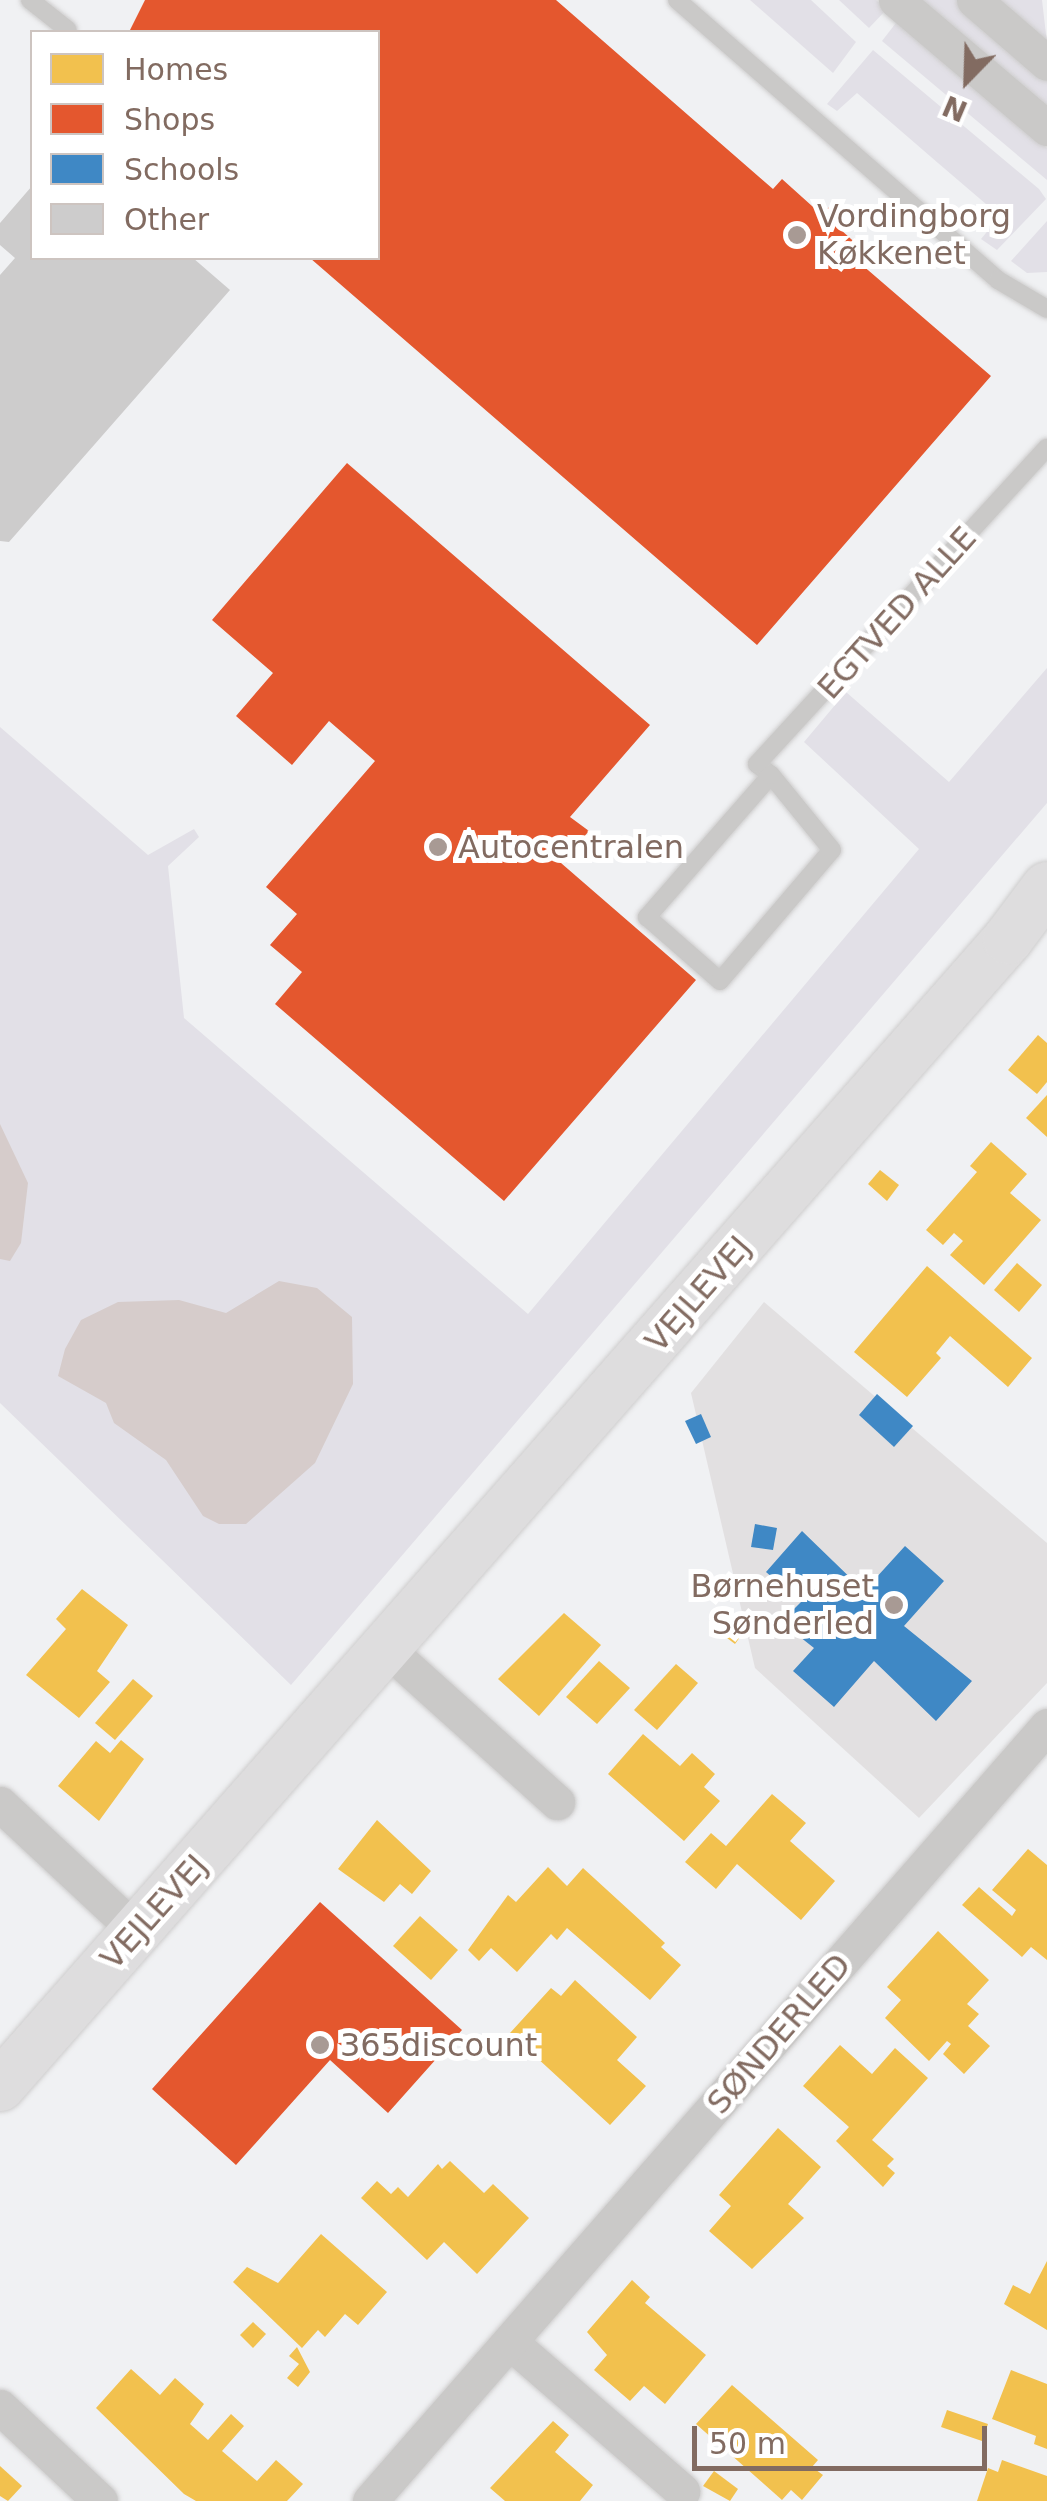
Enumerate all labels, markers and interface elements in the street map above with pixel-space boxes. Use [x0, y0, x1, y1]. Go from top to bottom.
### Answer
legend [30, 30, 380, 260]
north arrow [917, 30, 1017, 130]
text: Homes [124, 52, 228, 87]
text: N [938, 88, 972, 128]
text: Shops [124, 102, 215, 137]
text: Schools [124, 152, 239, 187]
place label: Vordingborg Køkkenet [817, 198, 1011, 273]
text: Other [124, 202, 209, 237]
marker: Vordingborg Køkkenet [786, 224, 808, 246]
street label: EGTVED ALLE [810, 519, 984, 707]
place label: Autocentralen [458, 828, 684, 866]
marker: Autocentralen [427, 836, 449, 858]
street label: VEJLEVEJ [637, 1228, 759, 1360]
place label: Børnehuset Sønderled [690, 1568, 874, 1643]
marker: Børnehuset Sønderled [883, 1594, 905, 1616]
street label: VEJLEVEJ [93, 1847, 215, 1977]
street label: SØNDERLED [699, 1946, 859, 2122]
place label: 365discount [340, 2026, 537, 2064]
marker: 365discount [309, 2034, 331, 2056]
scale bar [697, 2406, 992, 2468]
text: 50 m [709, 2426, 786, 2461]

